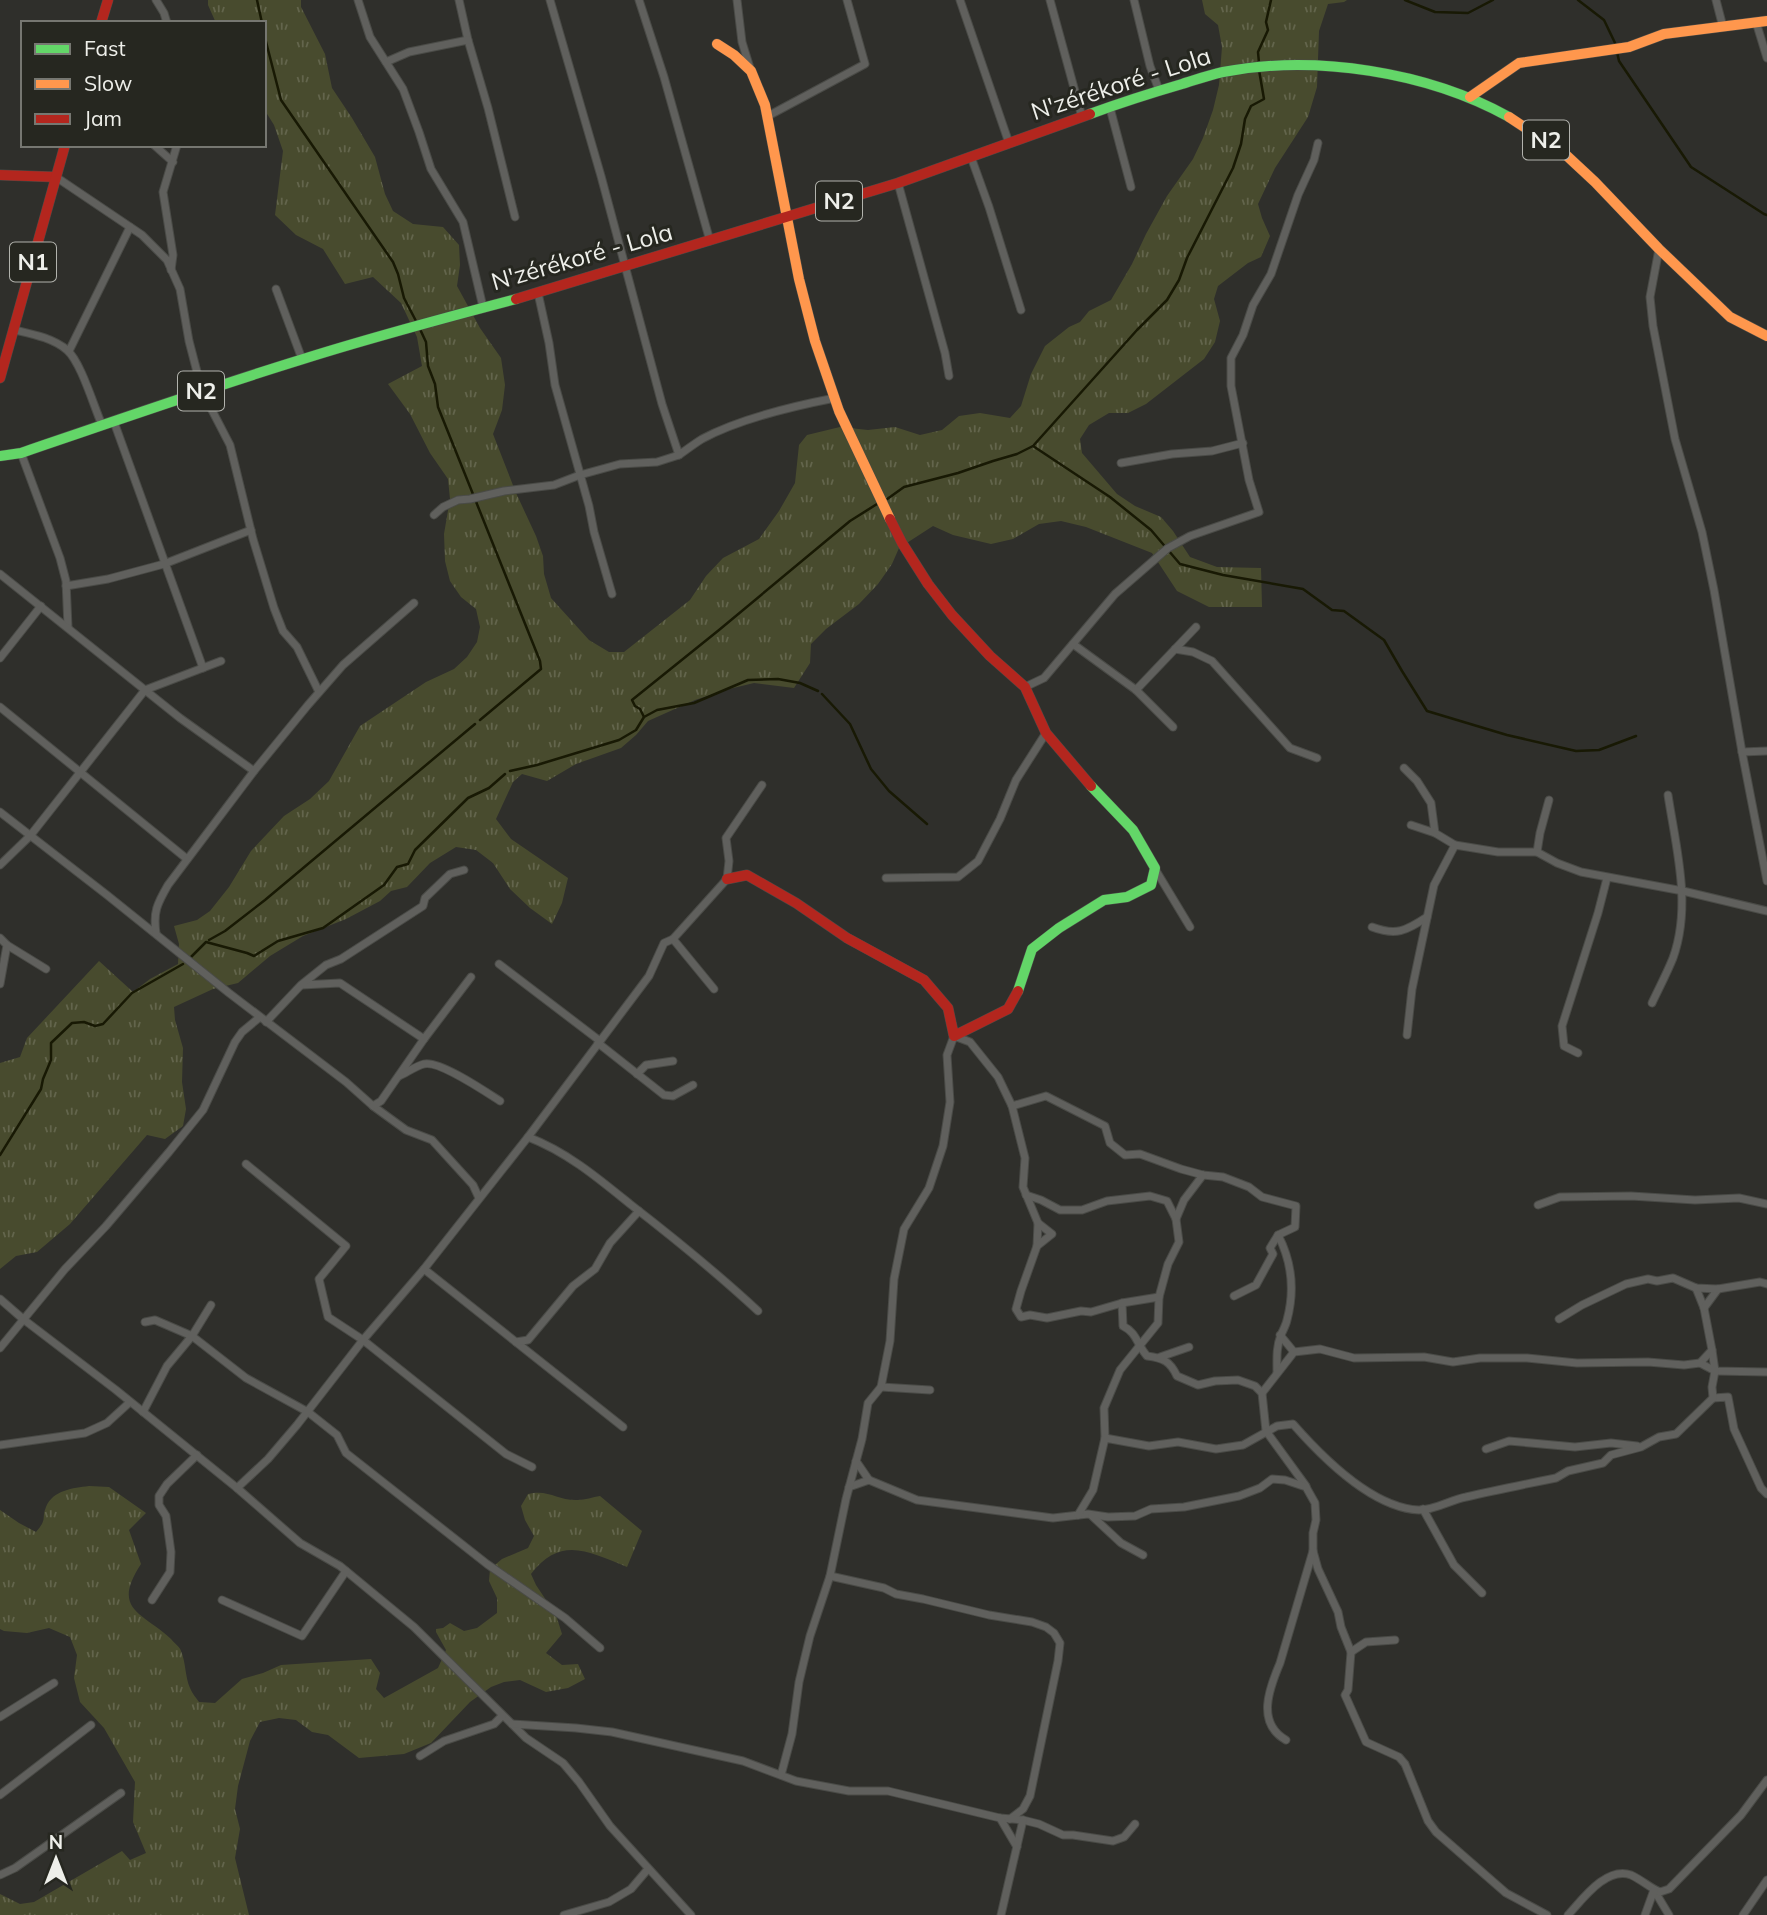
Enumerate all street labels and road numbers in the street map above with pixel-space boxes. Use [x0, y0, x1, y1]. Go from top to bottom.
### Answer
street label: N'zérékoré - Lola [1027, 40, 1214, 126]
road number: N2 [1523, 120, 1569, 160]
road number: N2 [816, 182, 862, 220]
street label: N'zérékoré - Lola [488, 216, 676, 296]
road number: N1 [10, 243, 56, 282]
road number: N2 [178, 372, 224, 410]

